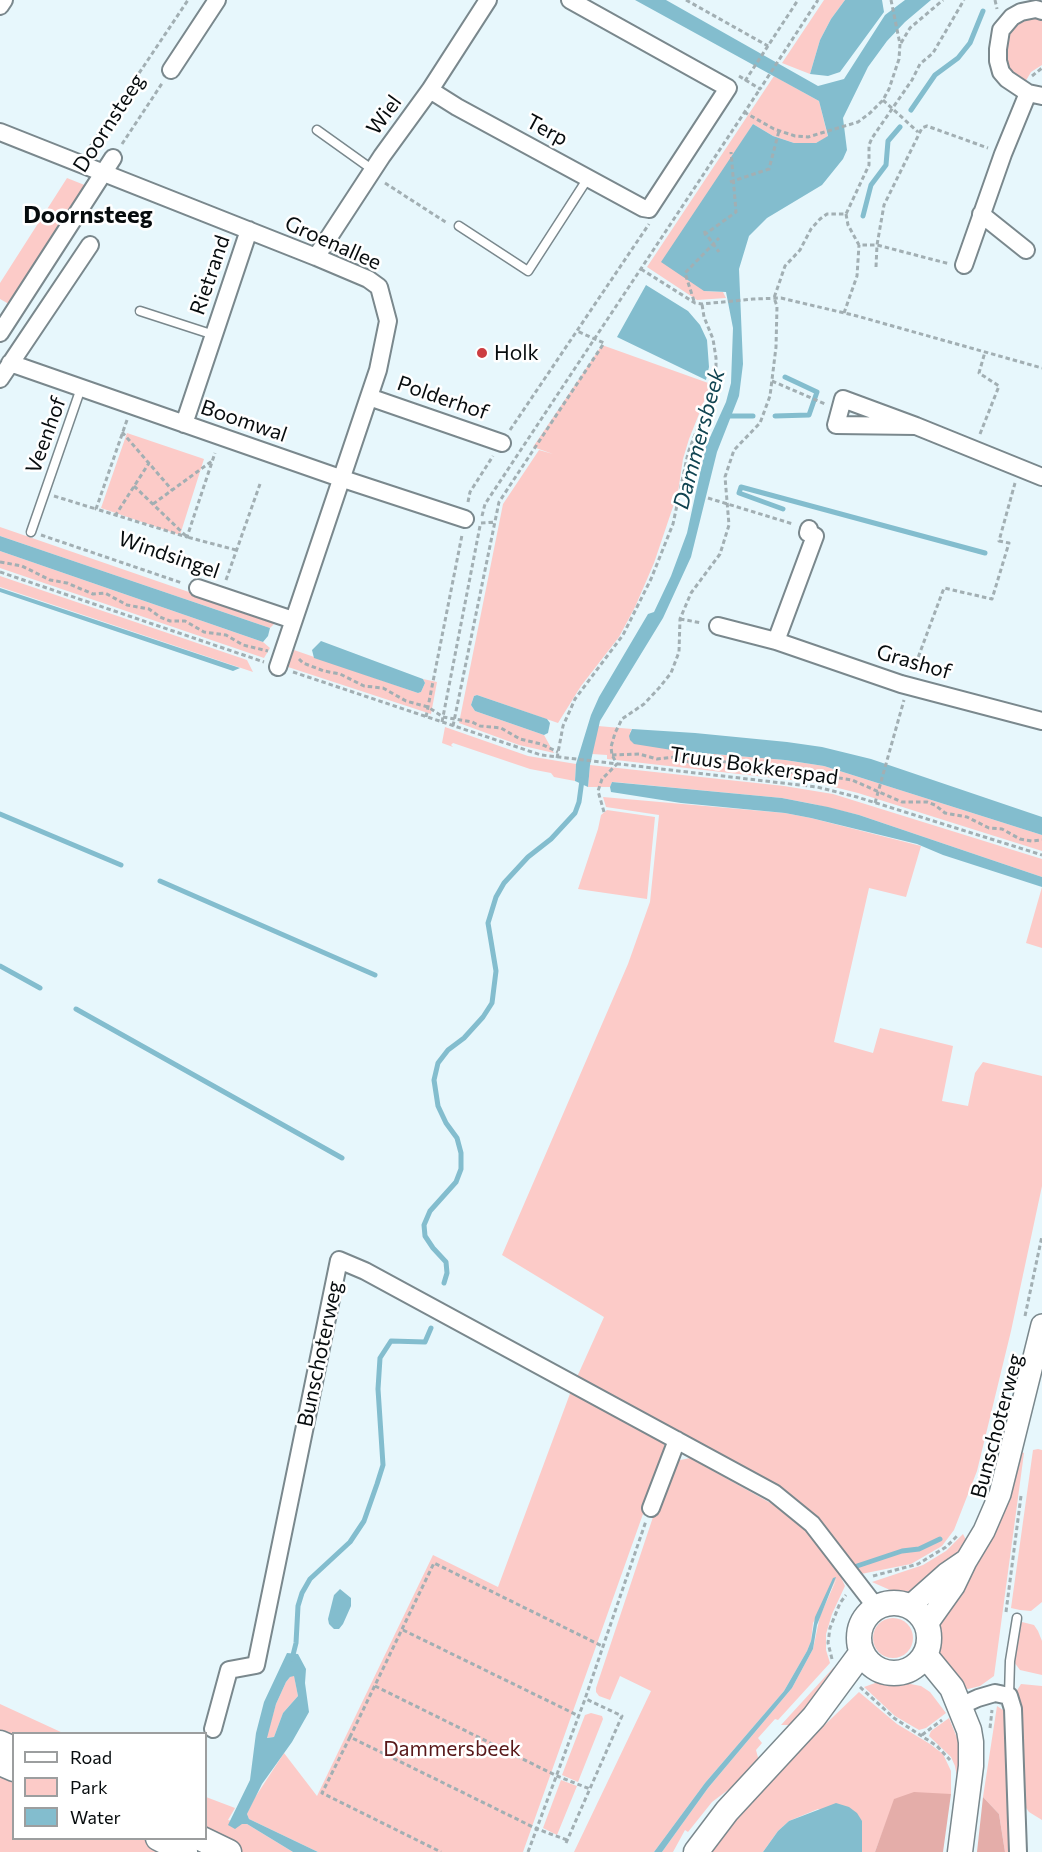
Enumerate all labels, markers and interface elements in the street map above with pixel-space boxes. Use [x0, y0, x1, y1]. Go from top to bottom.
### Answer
street label: Doornsteeg [68, 69, 150, 177]
street label: Wiel [361, 90, 407, 140]
street label: Terp [522, 109, 572, 151]
district label: Doornsteeg [23, 201, 153, 229]
street label: Groenallee [281, 211, 385, 275]
street label: Rietrand [185, 232, 235, 318]
place label: Holk [494, 340, 539, 366]
marker: Holk [475, 346, 489, 360]
water label: Dammersbeek [668, 366, 730, 512]
street label: Polderhof [394, 371, 492, 425]
street label: Veenhof [21, 393, 71, 477]
street label: Boomwal [198, 394, 290, 448]
street label: Windsingel [115, 526, 223, 584]
street label: Grashof [874, 639, 954, 685]
street label: Truus Bokkerspad [668, 742, 840, 790]
street label: Bunschoterweg [292, 1279, 348, 1429]
street label: Bunschoterweg [966, 1351, 1028, 1501]
legend [12, 1732, 207, 1840]
park label: Dammersbeek [383, 1736, 521, 1762]
text: Road [70, 1746, 112, 1768]
text: Park [70, 1776, 108, 1798]
text: Water [70, 1806, 121, 1828]

